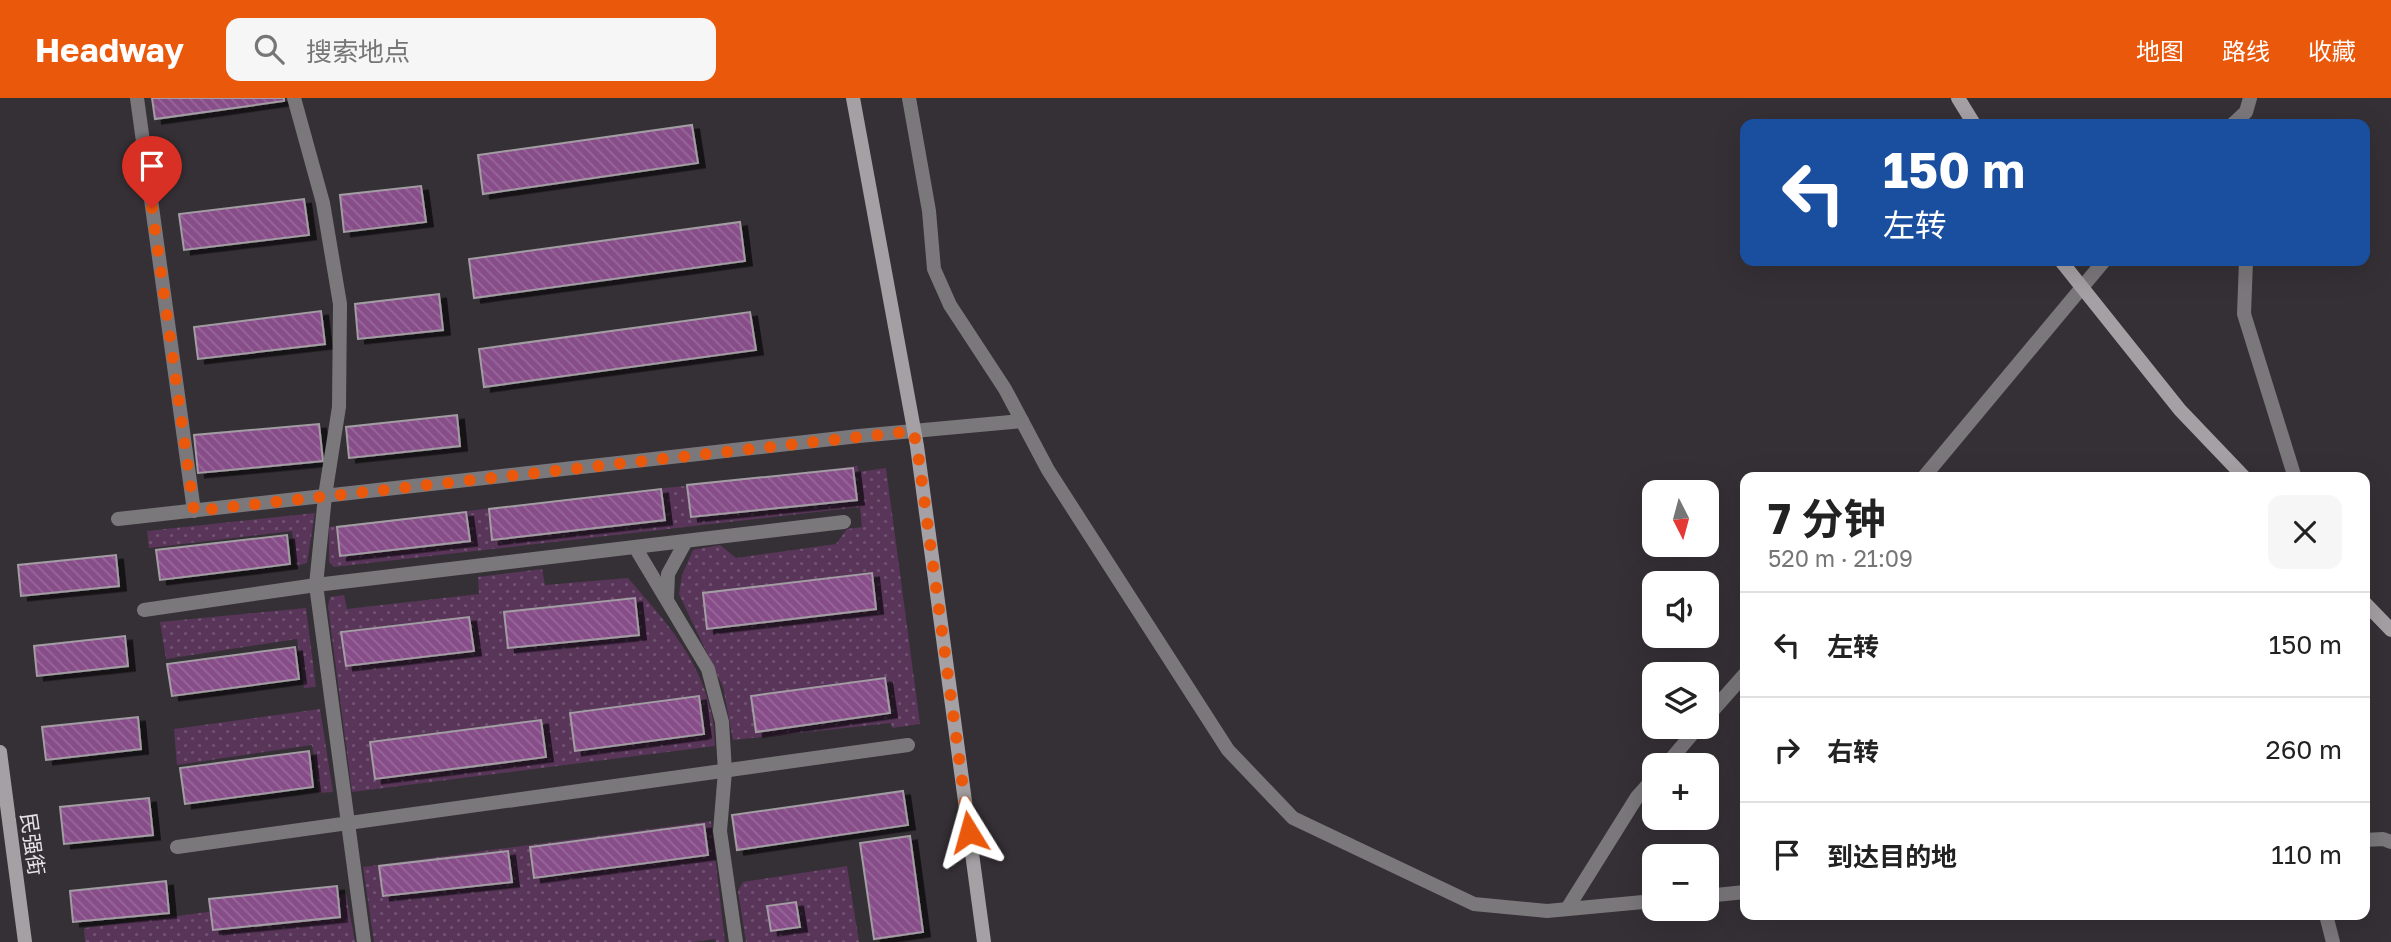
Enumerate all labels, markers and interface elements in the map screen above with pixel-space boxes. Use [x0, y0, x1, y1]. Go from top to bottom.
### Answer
search box [226, 18, 716, 81]
text: Headway [35, 30, 184, 69]
icon: search [250, 30, 288, 68]
text: 搜索地点 [306, 36, 410, 67]
text: 地图 [2136, 36, 2184, 65]
text: 路线 [2222, 36, 2270, 65]
text: 收藏 [2308, 36, 2356, 65]
pin [122, 136, 182, 208]
text: 150 m [1883, 140, 2025, 199]
icon: arrive [133, 147, 171, 185]
icon: left [1768, 147, 1859, 238]
text: 左转 [1883, 206, 1947, 244]
north arrow [1642, 480, 1718, 556]
map controls [1642, 480, 1719, 921]
text: 7 分钟 [1768, 493, 1885, 543]
button: close [2268, 495, 2342, 569]
text: 520 m · 21:09 [1768, 544, 1913, 572]
button: sound [1642, 571, 1719, 648]
icon: left [1768, 626, 1806, 664]
text: 150 m [2269, 629, 2342, 660]
text: 左转 [1827, 631, 1879, 662]
button: layers [1642, 662, 1719, 739]
icon: right [1768, 731, 1806, 769]
text: 260 m [2266, 734, 2342, 765]
text: 右转 [1827, 736, 1879, 767]
button: + [1642, 753, 1719, 830]
position arrow [932, 795, 1006, 869]
street label: 民强街 [16, 811, 50, 877]
icon: arrive [1768, 836, 1806, 874]
text: 110 m [2271, 839, 2342, 870]
text: 到达目的地 [1827, 841, 1957, 872]
button: − [1642, 844, 1719, 921]

